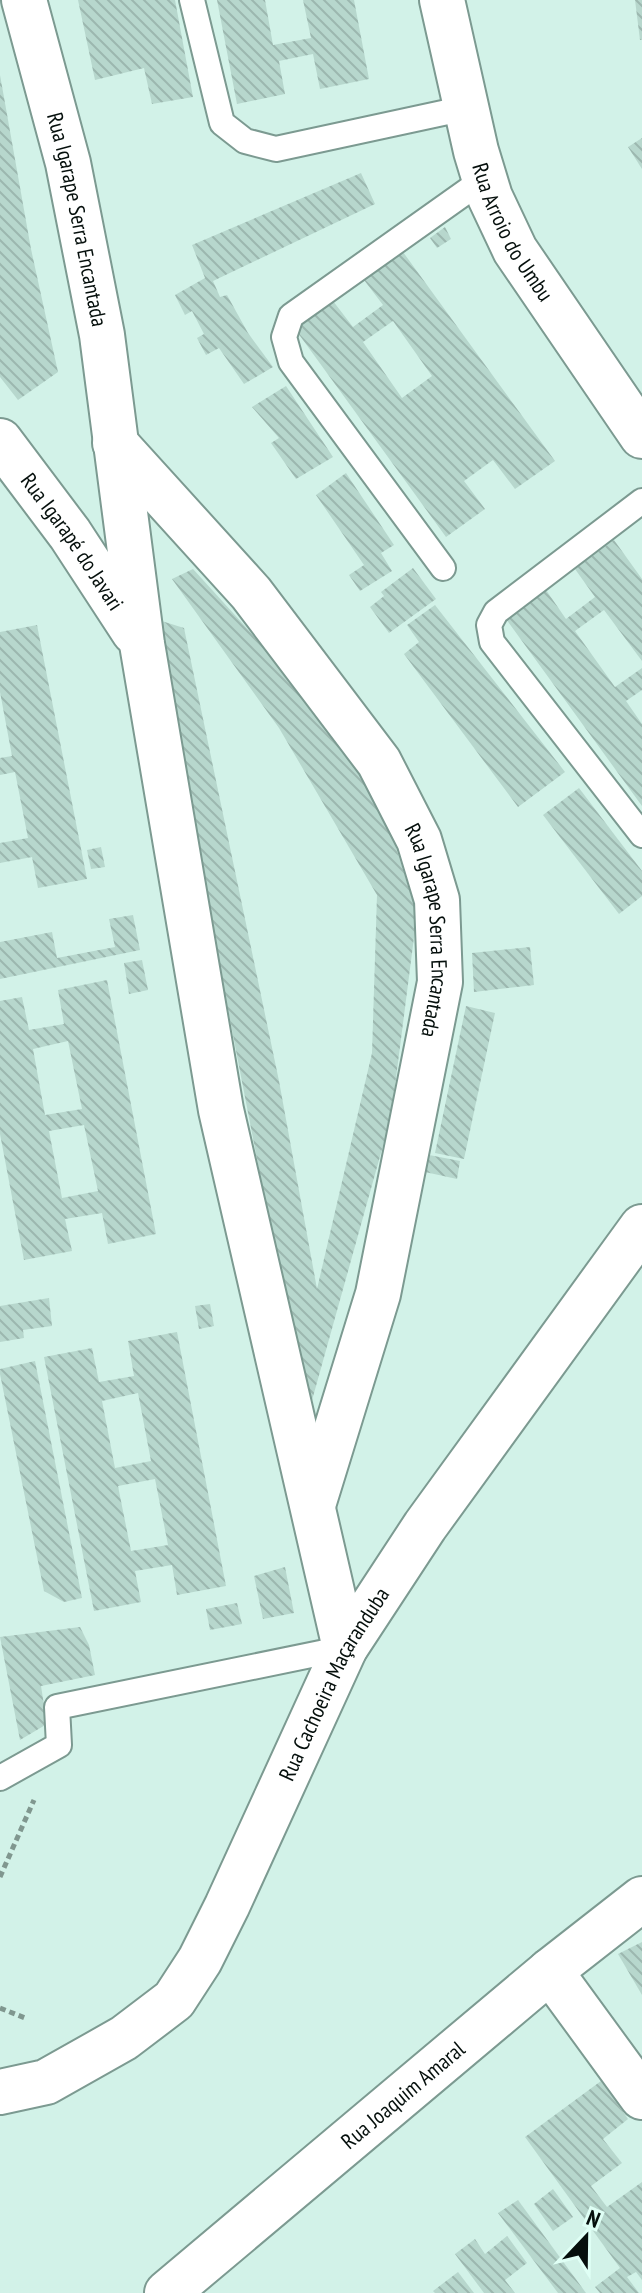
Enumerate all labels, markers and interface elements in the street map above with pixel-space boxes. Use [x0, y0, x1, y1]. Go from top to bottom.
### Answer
street label: Rua Igarape Serra Encantada [41, 109, 114, 329]
street label: Rua Arroio do Umbu [466, 159, 560, 306]
street label: Rua Igarapé do Javari [15, 467, 130, 616]
street label: Rua Igarape Serra Encantada [399, 818, 454, 1040]
street label: Rua Cachoeira Maçaranduba [272, 1582, 395, 1785]
street label: Rua Joaquim Amaral [335, 2034, 471, 2155]
north arrow [546, 2197, 626, 2277]
text: N [583, 2203, 604, 2234]

